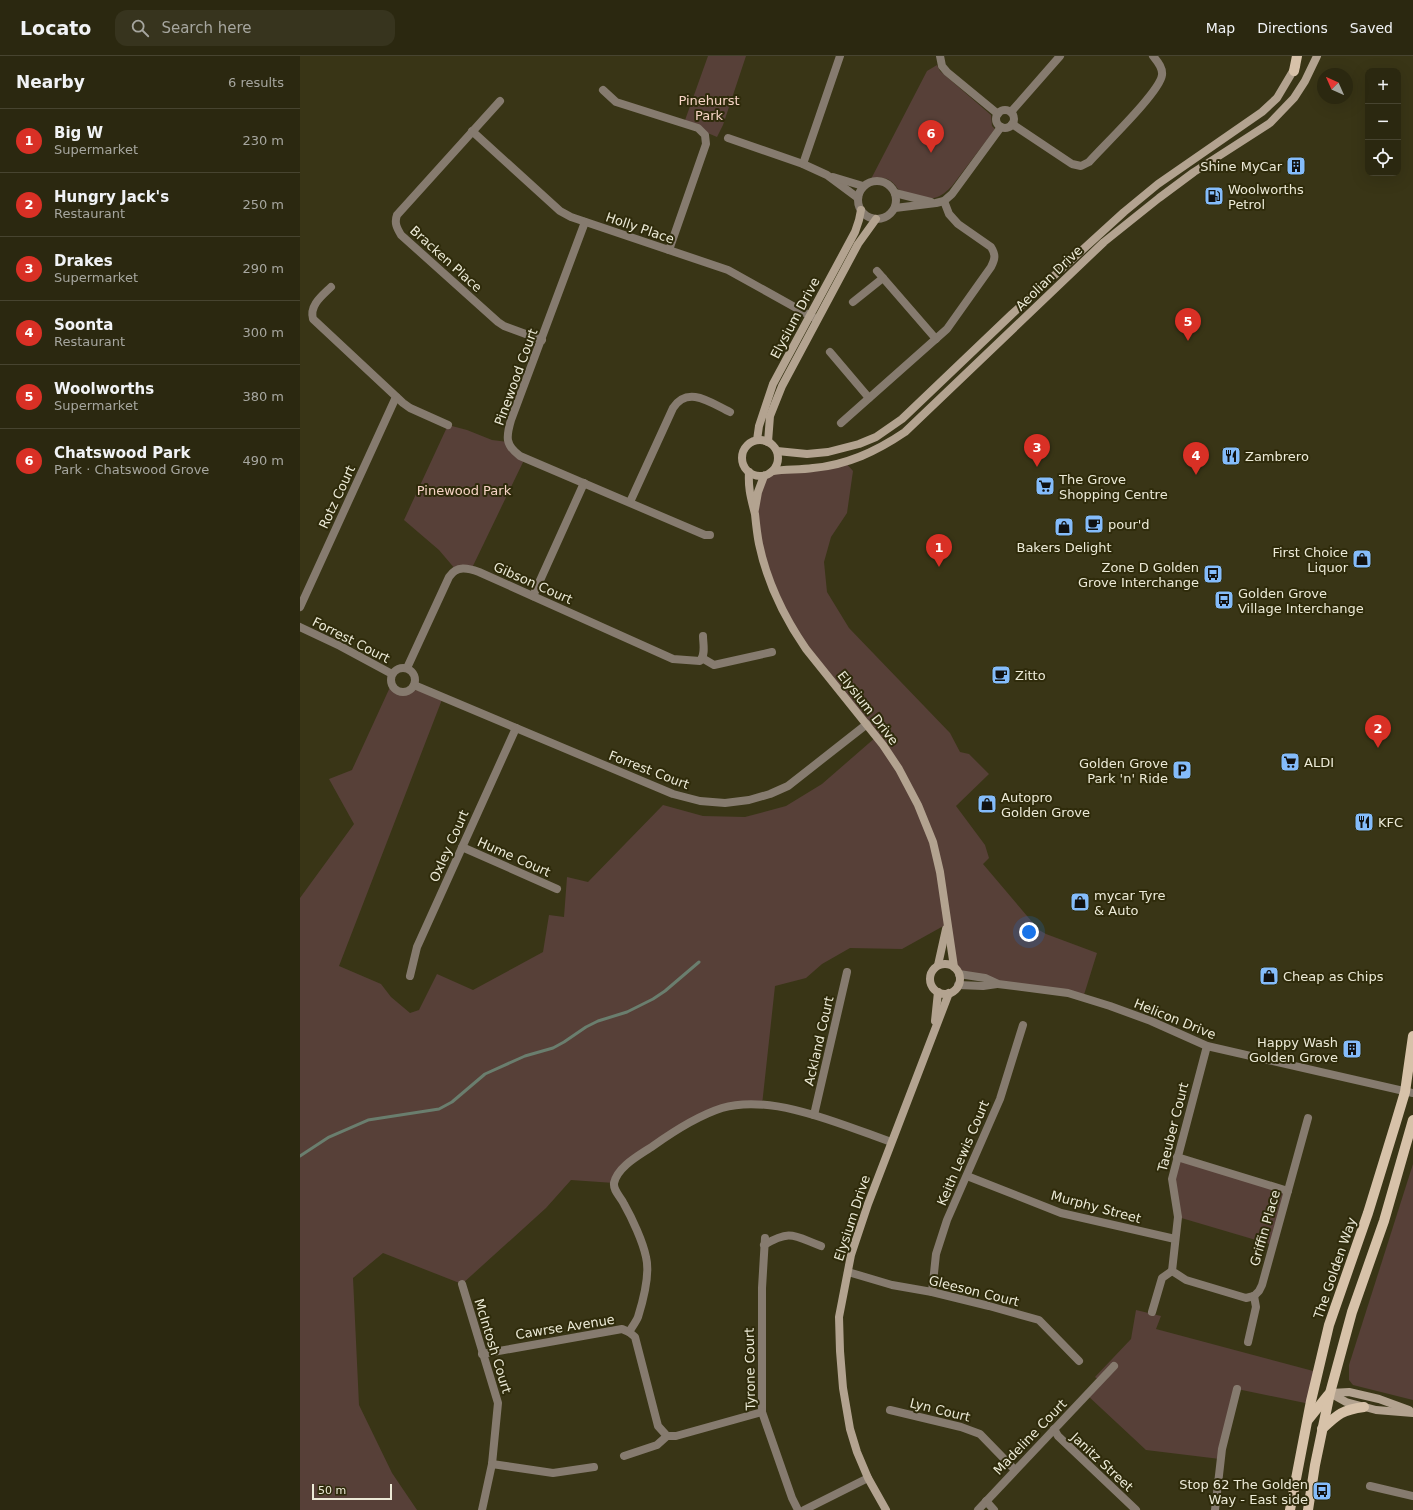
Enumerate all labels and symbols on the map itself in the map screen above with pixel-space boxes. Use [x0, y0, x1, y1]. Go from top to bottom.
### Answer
north arrow [1317, 68, 1353, 104]
park label: Pinehurst Park [678, 93, 740, 123]
pin: 6 [918, 120, 944, 153]
building icon: Shine MyCar [1285, 155, 1307, 177]
place label: Shine MyCar [1200, 159, 1283, 174]
place label: Woolworths Petrol [1228, 182, 1304, 212]
fuel station icon: Woolworths Petrol [1203, 185, 1225, 207]
street label: Holly Place [604, 209, 676, 247]
street label: Bracken Place [407, 223, 485, 295]
street label: Aeolian Drive [1013, 242, 1085, 314]
street label: Elysium Drive [767, 275, 823, 361]
pin: 5 [1175, 308, 1201, 341]
street label: Pinewood Court [492, 326, 540, 428]
pin: 3 [1024, 434, 1050, 467]
pin: 4 [1183, 442, 1209, 475]
restaurant icon: Zambrero [1220, 445, 1242, 467]
place label: Zambrero [1245, 449, 1309, 464]
street label: Rotz Court [316, 463, 358, 531]
place label: The Grove Shopping Centre [1058, 472, 1168, 502]
supermarket icon: The Grove Shopping Centre [1034, 475, 1056, 497]
park label: Pinewood Park [417, 483, 512, 498]
cafe icon: pour'd [1083, 513, 1105, 535]
shop icon: Bakers Delight [1053, 516, 1075, 538]
place label: pour'd [1108, 517, 1150, 532]
pin: 1 [926, 534, 952, 567]
place label: Bakers Delight [1016, 540, 1112, 555]
place label: First Choice Liquor [1272, 545, 1349, 575]
shop icon: First Choice Liquor [1351, 548, 1373, 570]
street label: Gibson Court [491, 559, 575, 607]
place label: Zone D Golden Grove Interchange [1078, 560, 1199, 590]
bus stop icon: Zone D Golden Grove Interchange [1202, 563, 1224, 585]
place label: Golden Grove Village Interchange [1238, 586, 1364, 616]
bus stop icon: Golden Grove Village Interchange [1213, 589, 1235, 611]
street label: Forrest Court [310, 614, 392, 666]
cafe icon: Zitto [990, 664, 1012, 686]
street label: Elysium Drive [835, 668, 901, 748]
place label: Zitto [1015, 668, 1046, 683]
pin: 2 [1365, 715, 1391, 748]
street label: Forrest Court [607, 748, 691, 792]
supermarket icon: ALDI [1279, 751, 1301, 773]
place label: ALDI [1304, 755, 1334, 770]
place label: Golden Grove Park 'n' Ride [1079, 756, 1168, 786]
parking icon: Golden Grove Park 'n' Ride [1171, 759, 1193, 781]
place label: Autopro Golden Grove [1001, 790, 1090, 820]
shop icon: Autopro Golden Grove [976, 793, 998, 815]
street label: Oxley Court [426, 808, 472, 884]
restaurant icon: KFC [1353, 811, 1375, 833]
place label: KFC [1378, 815, 1403, 830]
street label: Hume Court [475, 834, 553, 880]
place label: mycar Tyre & Auto [1094, 888, 1166, 918]
shop icon: mycar Tyre & Auto [1069, 891, 1091, 913]
your location [1019, 922, 1039, 942]
shop icon: Cheap as Chips [1258, 965, 1280, 987]
place label: Cheap as Chips [1283, 969, 1384, 984]
street label: Ackland Court [801, 995, 837, 1087]
street label: Helicon Drive [1132, 996, 1218, 1042]
place label: Happy Wash Golden Grove [1249, 1035, 1338, 1065]
building icon: Happy Wash Golden Grove [1341, 1038, 1363, 1060]
street label: Taeuber Court [1154, 1081, 1191, 1174]
street label: Keith Lewis Court [934, 1098, 992, 1208]
street label: Elysium Drive [831, 1173, 873, 1263]
street label: Murphy Street [1049, 1188, 1143, 1226]
street label: Griffin Place [1247, 1188, 1283, 1268]
street label: The Golden Way [1310, 1215, 1359, 1322]
street label: Gleeson Court [927, 1273, 1021, 1309]
street label: McIntosh Court [471, 1297, 515, 1395]
street label: Cawrse Avenue [514, 1312, 616, 1342]
street label: Tyrone Court [742, 1328, 758, 1411]
street label: Lyn Court [908, 1395, 972, 1425]
street label: Madeline Court [990, 1396, 1070, 1478]
street label: Janitz Street [1067, 1429, 1136, 1494]
place label: Stop 62 The Golden Way - East side [1179, 1477, 1308, 1507]
bus stop icon: Stop 62 The Golden Way - East side [1311, 1480, 1333, 1502]
scale bar [312, 1482, 392, 1501]

